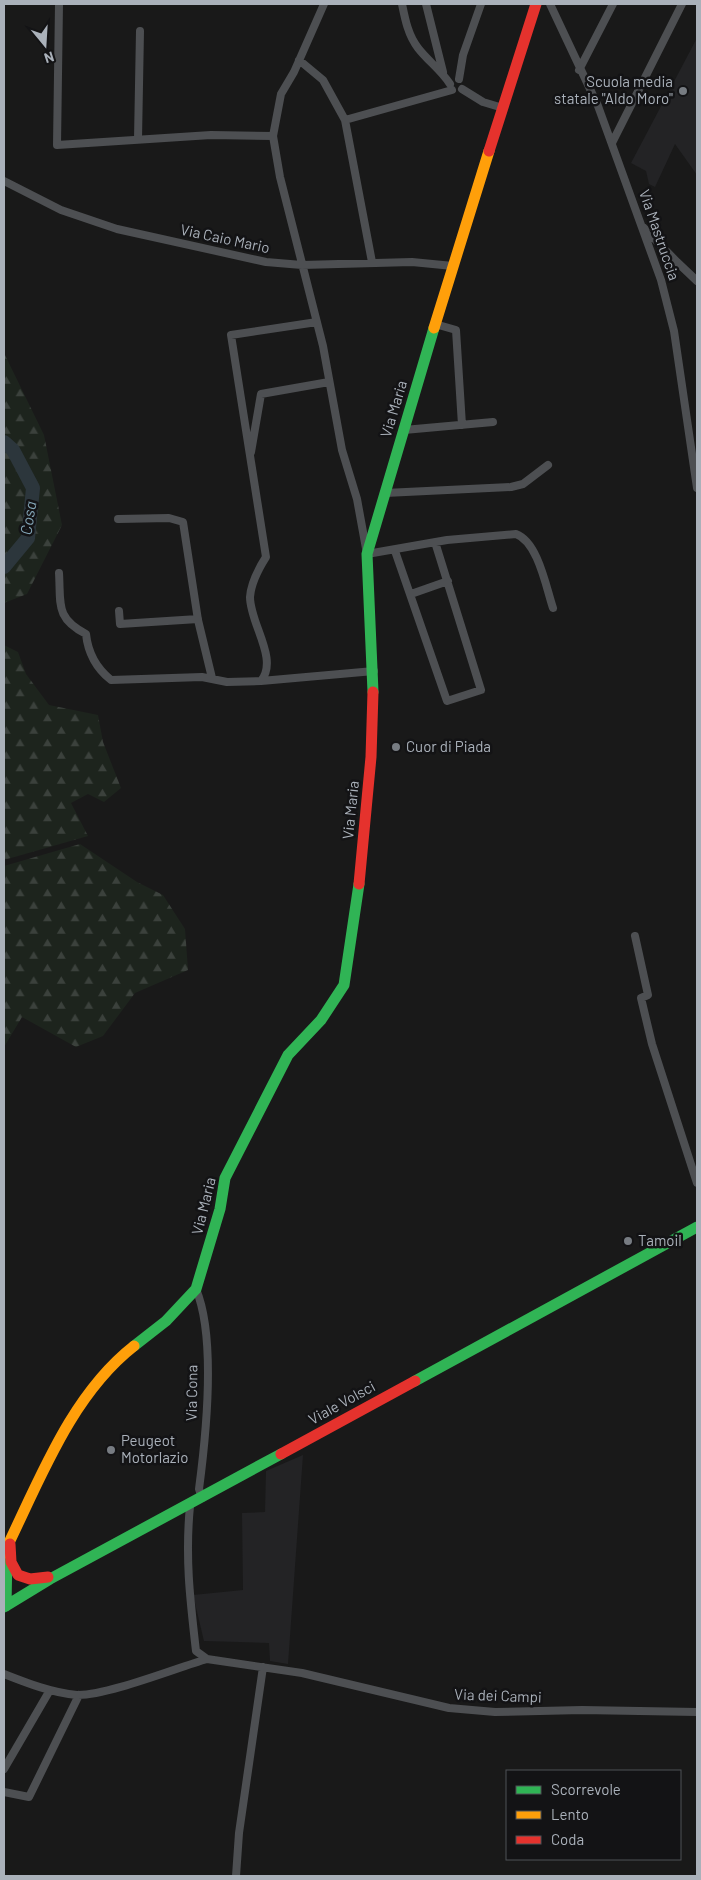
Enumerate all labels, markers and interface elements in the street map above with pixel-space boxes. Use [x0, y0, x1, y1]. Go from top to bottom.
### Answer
north arrow [20, 20, 70, 70]
text: N [42, 48, 56, 67]
place label: Scuola media statale "Aldo Moro" [554, 72, 673, 107]
marker: Scuola media statale "Aldo Moro" [677, 85, 689, 97]
street label: Via Mastruccia [636, 187, 684, 282]
street label: Via Caio Mario [179, 220, 272, 256]
street label: Via Maria [376, 378, 410, 439]
water label: Cosa [15, 500, 40, 536]
place label: Cuor di Piada [406, 737, 491, 755]
marker: Cuor di Piada [390, 741, 402, 753]
street label: Via Maria [338, 780, 362, 840]
street label: Via Maria [187, 1175, 219, 1236]
place label: Tamoil [638, 1231, 682, 1249]
marker: Tamoil [622, 1235, 634, 1247]
street label: Via Cona [182, 1365, 200, 1421]
street label: Viale Volsci [305, 1376, 378, 1428]
place label: Peugeot Motorlazio [121, 1431, 188, 1466]
marker: Peugeot Motorlazio [105, 1444, 117, 1456]
street label: Via dei Campi [454, 1684, 542, 1706]
legend [506, 1770, 681, 1860]
text: Scorrevole [551, 1780, 621, 1798]
text: Lento [551, 1805, 589, 1823]
text: Coda [551, 1830, 584, 1848]

